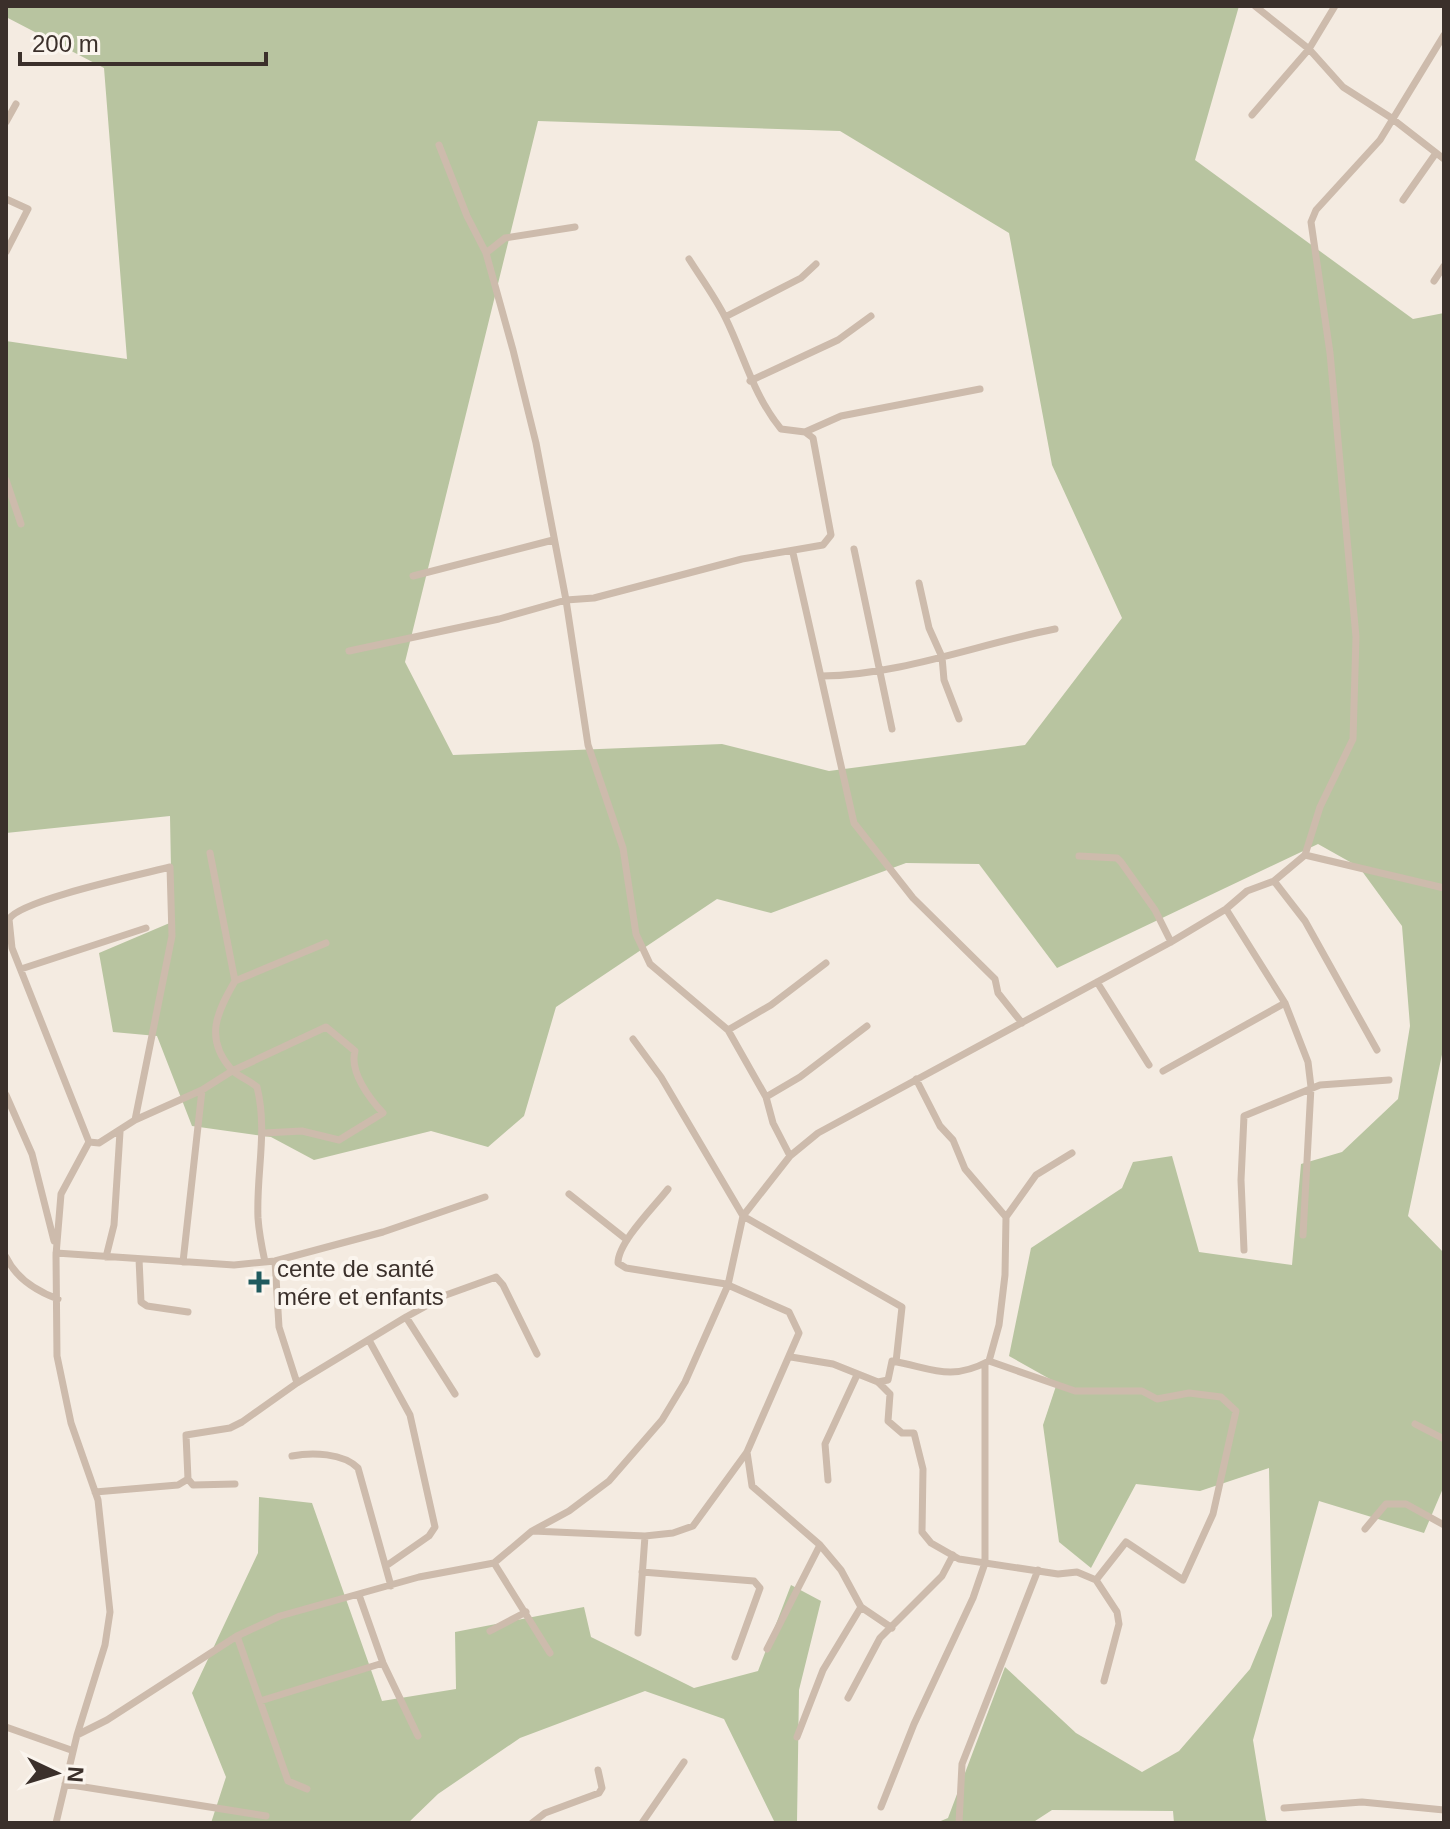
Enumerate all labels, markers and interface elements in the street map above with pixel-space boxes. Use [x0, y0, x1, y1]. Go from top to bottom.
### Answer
scale bar [20, 16, 266, 66]
text: 200 m [32, 30, 99, 57]
place label: cente de santé mére et enfants [277, 1255, 444, 1310]
marker: cente de santé mére et enfants [248, 1271, 270, 1293]
north arrow [16, 1733, 96, 1813]
text: N [62, 1766, 88, 1783]

